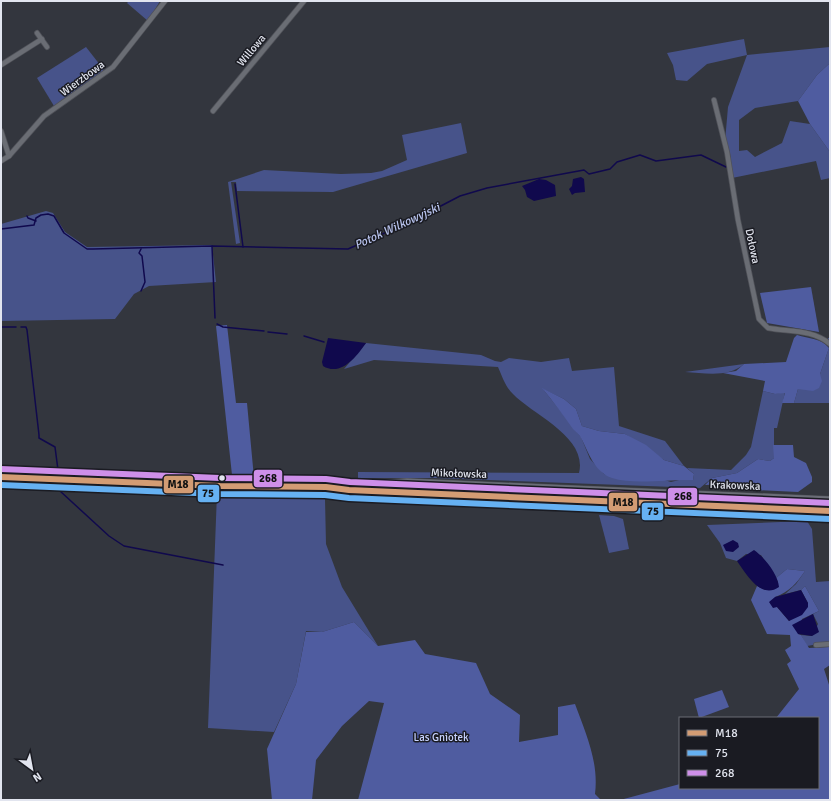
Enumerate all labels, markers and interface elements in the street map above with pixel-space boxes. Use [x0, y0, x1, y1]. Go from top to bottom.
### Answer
street label: Willowa [234, 31, 269, 69]
street label: Wierzbowa [58, 58, 107, 99]
water label: Potok Wilkowyjski [352, 199, 444, 253]
street label: Dołowa [742, 227, 763, 265]
street label: Mikołowska [431, 466, 488, 481]
line badge: 268 [253, 469, 283, 488]
text: 268 [259, 472, 277, 485]
unlabelled marker [217, 473, 227, 483]
line badge: M18 [163, 475, 194, 494]
text: M18 [167, 478, 189, 491]
street label: Krakowska [709, 478, 761, 493]
line badge: 75 [197, 484, 220, 503]
text: 75 [202, 487, 214, 500]
line badge: 268 [667, 487, 698, 506]
text: 268 [674, 490, 692, 503]
line badge: M18 [608, 492, 638, 512]
text: M18 [612, 496, 634, 509]
line badge: 75 [641, 502, 664, 521]
text: 75 [647, 505, 659, 518]
legend [679, 717, 819, 789]
text: M18 [715, 726, 738, 741]
park label: Las Gniotek [414, 731, 469, 744]
text: 75 [715, 746, 728, 761]
north arrow [12, 749, 52, 789]
text: 268 [715, 766, 734, 781]
text: N [30, 770, 44, 785]

